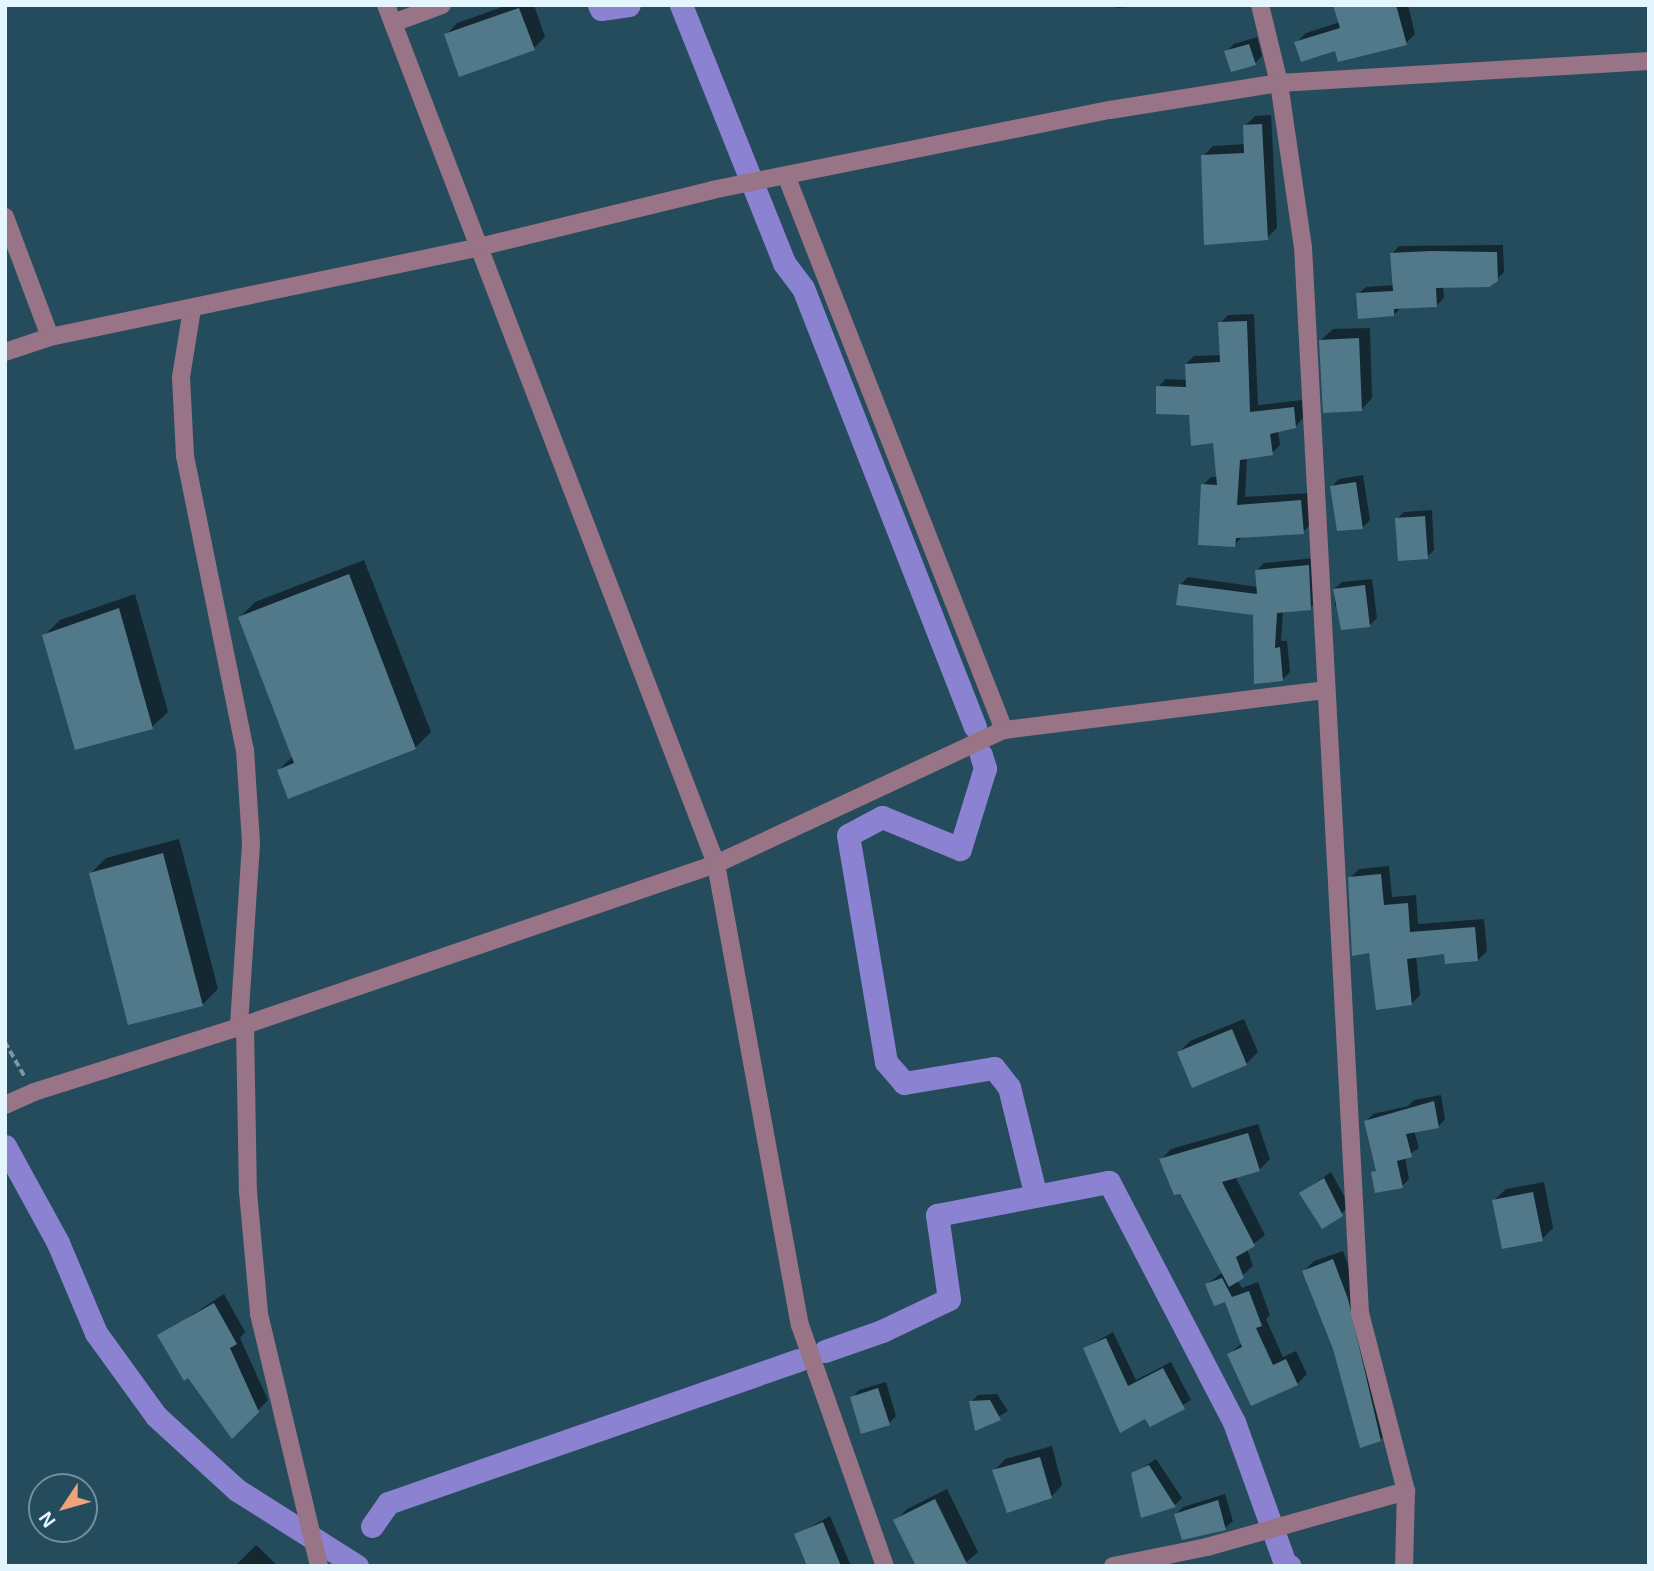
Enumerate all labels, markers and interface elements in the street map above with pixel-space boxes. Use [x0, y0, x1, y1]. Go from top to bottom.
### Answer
north arrow [28, 1473, 98, 1543]
text: N [35, 1508, 60, 1531]

